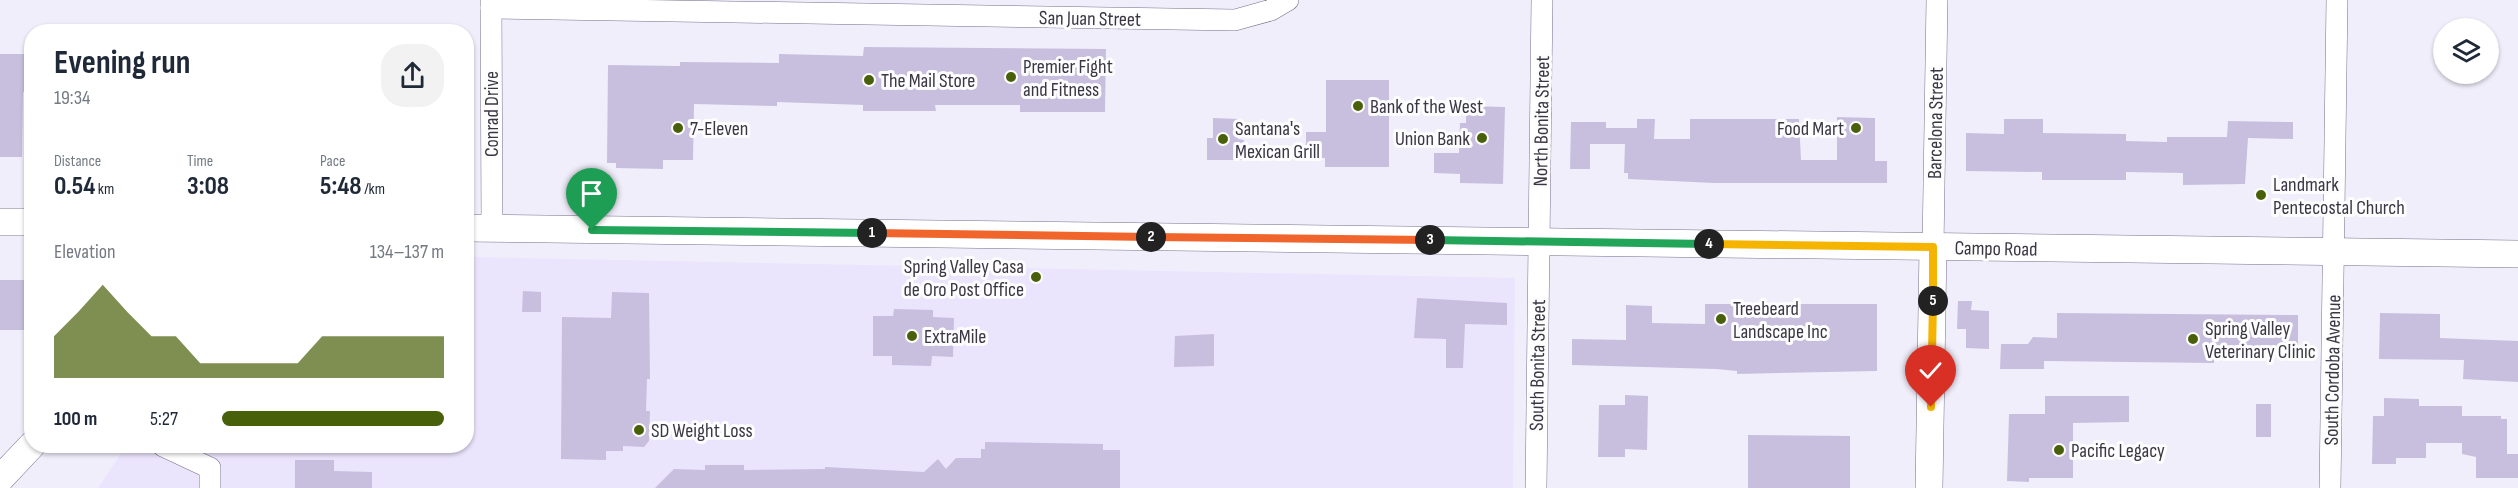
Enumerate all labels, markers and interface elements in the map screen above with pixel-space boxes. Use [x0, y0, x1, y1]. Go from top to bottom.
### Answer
street label: San Juan Street [1039, 6, 1141, 32]
map controls [2433, 18, 2499, 84]
button: layers [2433, 18, 2499, 84]
text: Evening run [54, 43, 190, 83]
button: share [381, 44, 444, 107]
place label: Premier Fight and Fitness [1023, 55, 1113, 102]
street label: North Bonita Street [1529, 55, 1555, 187]
street label: Barcelona Street [1923, 67, 1949, 179]
place label: The Mail Store [881, 69, 975, 93]
marker: Premier Fight and Fitness [1004, 70, 1018, 84]
street label: Conrad Drive [480, 71, 504, 157]
marker: The Mail Store [862, 73, 876, 87]
text: 19:34 [54, 86, 90, 110]
place label: Bank of the West [1370, 95, 1483, 119]
marker: Bank of the West [1351, 99, 1365, 113]
place label: 7-Eleven [690, 117, 748, 141]
place label: Santana's Mexican Grill [1235, 117, 1320, 164]
place label: Food Mart [1777, 117, 1844, 141]
marker: 7-Eleven [671, 121, 685, 135]
marker: Food Mart [1849, 121, 1863, 135]
place label: Union Bank [1395, 127, 1470, 151]
marker: Union Bank [1475, 131, 1489, 145]
marker: Santana's Mexican Grill [1216, 132, 1230, 146]
text: Distance [54, 152, 101, 171]
text: Time [187, 152, 213, 171]
text: Pace [320, 152, 345, 171]
pin [566, 168, 617, 230]
text: 0.54 [54, 171, 95, 202]
text: 3:08 [187, 171, 229, 202]
text: 5:48 [320, 171, 362, 202]
place label: Landmark Pentecostal Church [2273, 173, 2405, 220]
icon: arrive [575, 177, 608, 210]
text: km [95, 180, 114, 199]
text: /km [362, 180, 385, 199]
marker: Landmark Pentecostal Church [2254, 188, 2268, 202]
pin: 1 [857, 218, 887, 248]
pin: 2 [1136, 222, 1166, 252]
text: 1 [869, 223, 875, 242]
pin: 3 [1415, 225, 1445, 255]
text: 2 [1147, 227, 1155, 246]
pin: 4 [1694, 229, 1724, 259]
text: 3 [1426, 230, 1434, 249]
text: 4 [1705, 234, 1713, 253]
street label: Campo Road [1954, 236, 2038, 262]
text: Elevation [54, 240, 116, 264]
text: 134–137 m [370, 240, 444, 264]
place label: Spring Valley Casa de Oro Post Office [903, 255, 1024, 302]
marker: Spring Valley Casa de Oro Post Office [1029, 270, 1043, 284]
pin: 5 [1918, 286, 1948, 316]
text: 5 [1929, 291, 1937, 310]
street label: South Cordoba Avenue [2320, 294, 2346, 446]
place label: Treebeard Landscape Inc [1733, 297, 1828, 344]
street label: South Bonita Street [1525, 299, 1551, 431]
marker: Treebeard Landscape Inc [1714, 312, 1728, 326]
place label: Spring Valley Veterinary Clinic [2205, 317, 2316, 364]
place label: ExtraMile [924, 325, 986, 349]
marker: ExtraMile [905, 329, 919, 343]
marker: Spring Valley Veterinary Clinic [2186, 332, 2200, 346]
pin [1905, 345, 1956, 407]
icon: check [1914, 354, 1947, 387]
text: 100 m [54, 407, 97, 431]
text: 5:27 [150, 407, 178, 431]
place label: SD Weight Loss [651, 419, 753, 443]
marker: SD Weight Loss [632, 423, 646, 437]
place label: Pacific Legacy [2071, 439, 2165, 463]
marker: Pacific Legacy [2052, 443, 2066, 457]

